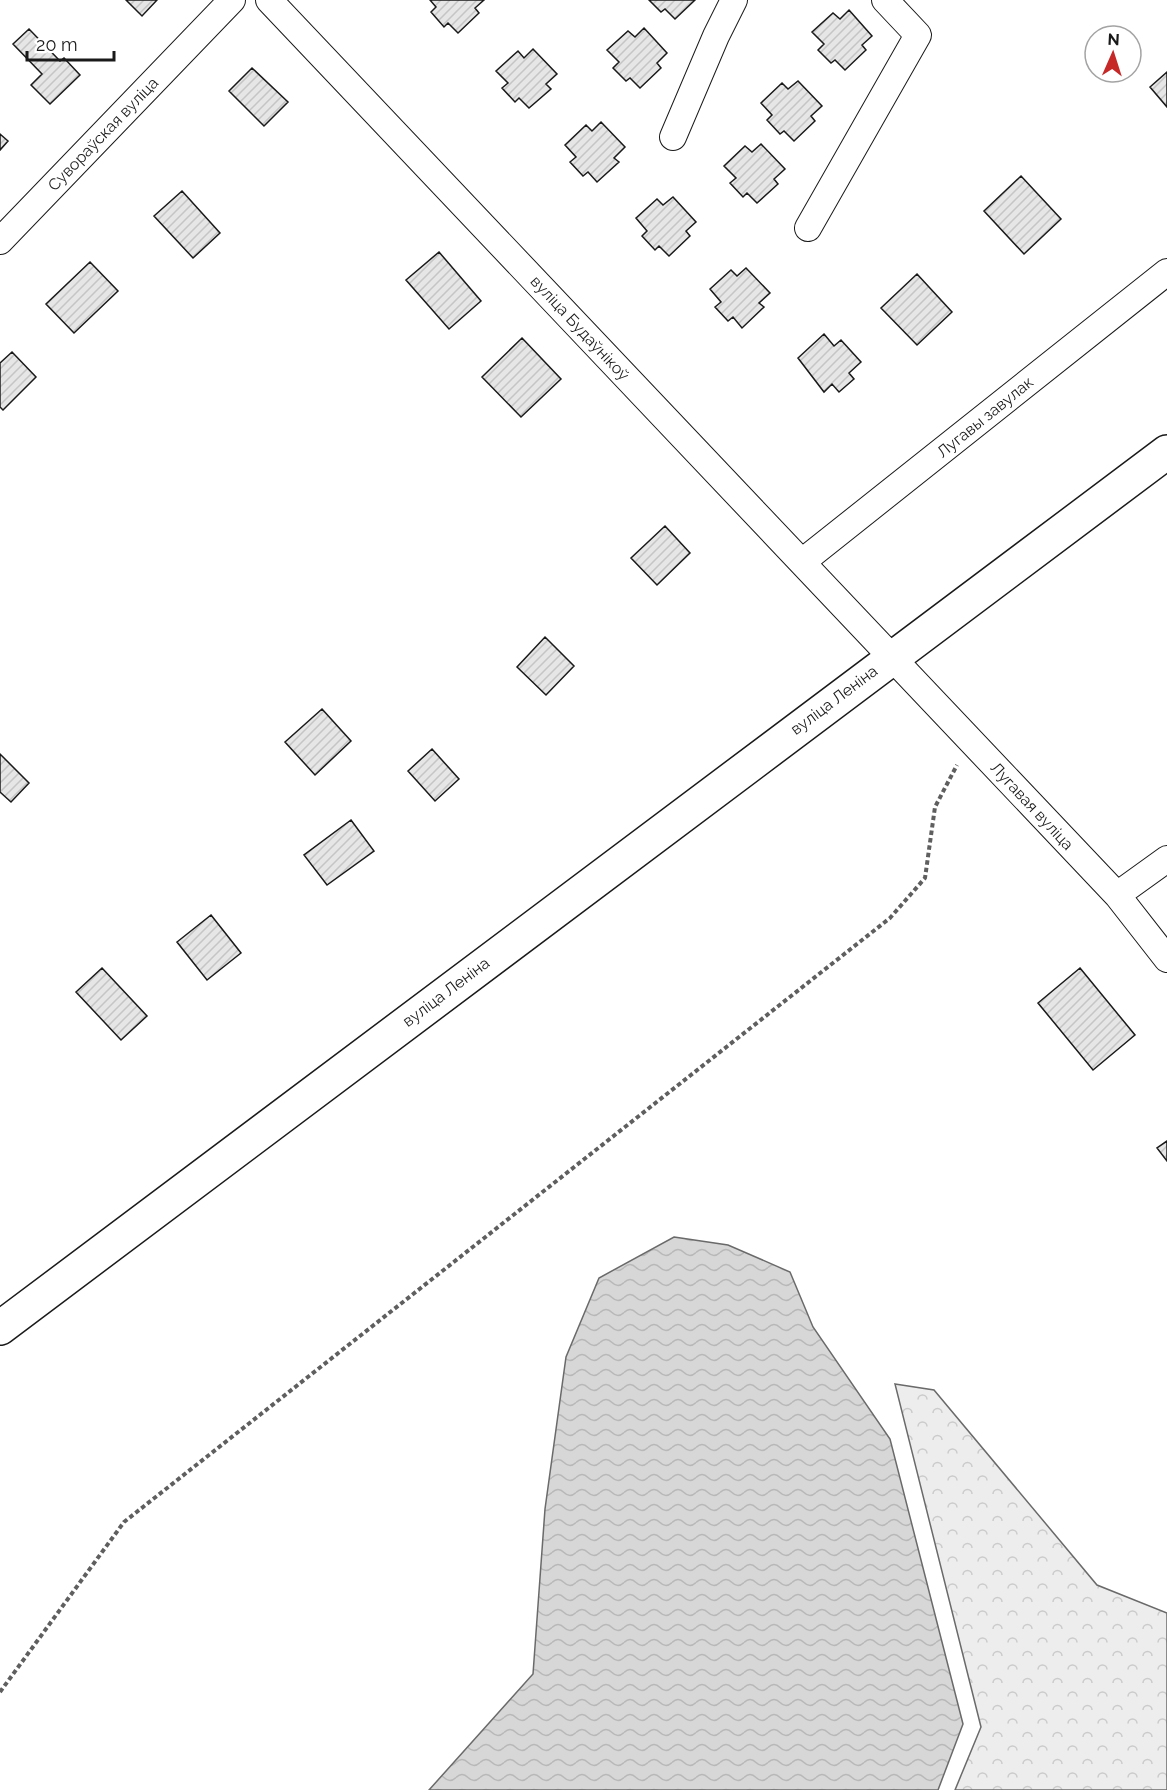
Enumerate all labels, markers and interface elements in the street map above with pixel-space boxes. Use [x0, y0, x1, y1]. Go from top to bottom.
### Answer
scale bar [27, 24, 114, 62]
north arrow [1083, 24, 1143, 84]
text: N [1107, 30, 1120, 49]
text: 20 m [36, 34, 78, 55]
street label: Сувораўская вуліца [44, 73, 162, 195]
street label: вуліца Будаўнікоў [527, 272, 634, 384]
street label: Лугавы завулак [933, 372, 1037, 462]
street label: вуліца Леніна [787, 661, 881, 739]
street label: Лугавая вуліца [987, 758, 1077, 854]
street label: вуліца Леніна [399, 953, 493, 1031]

